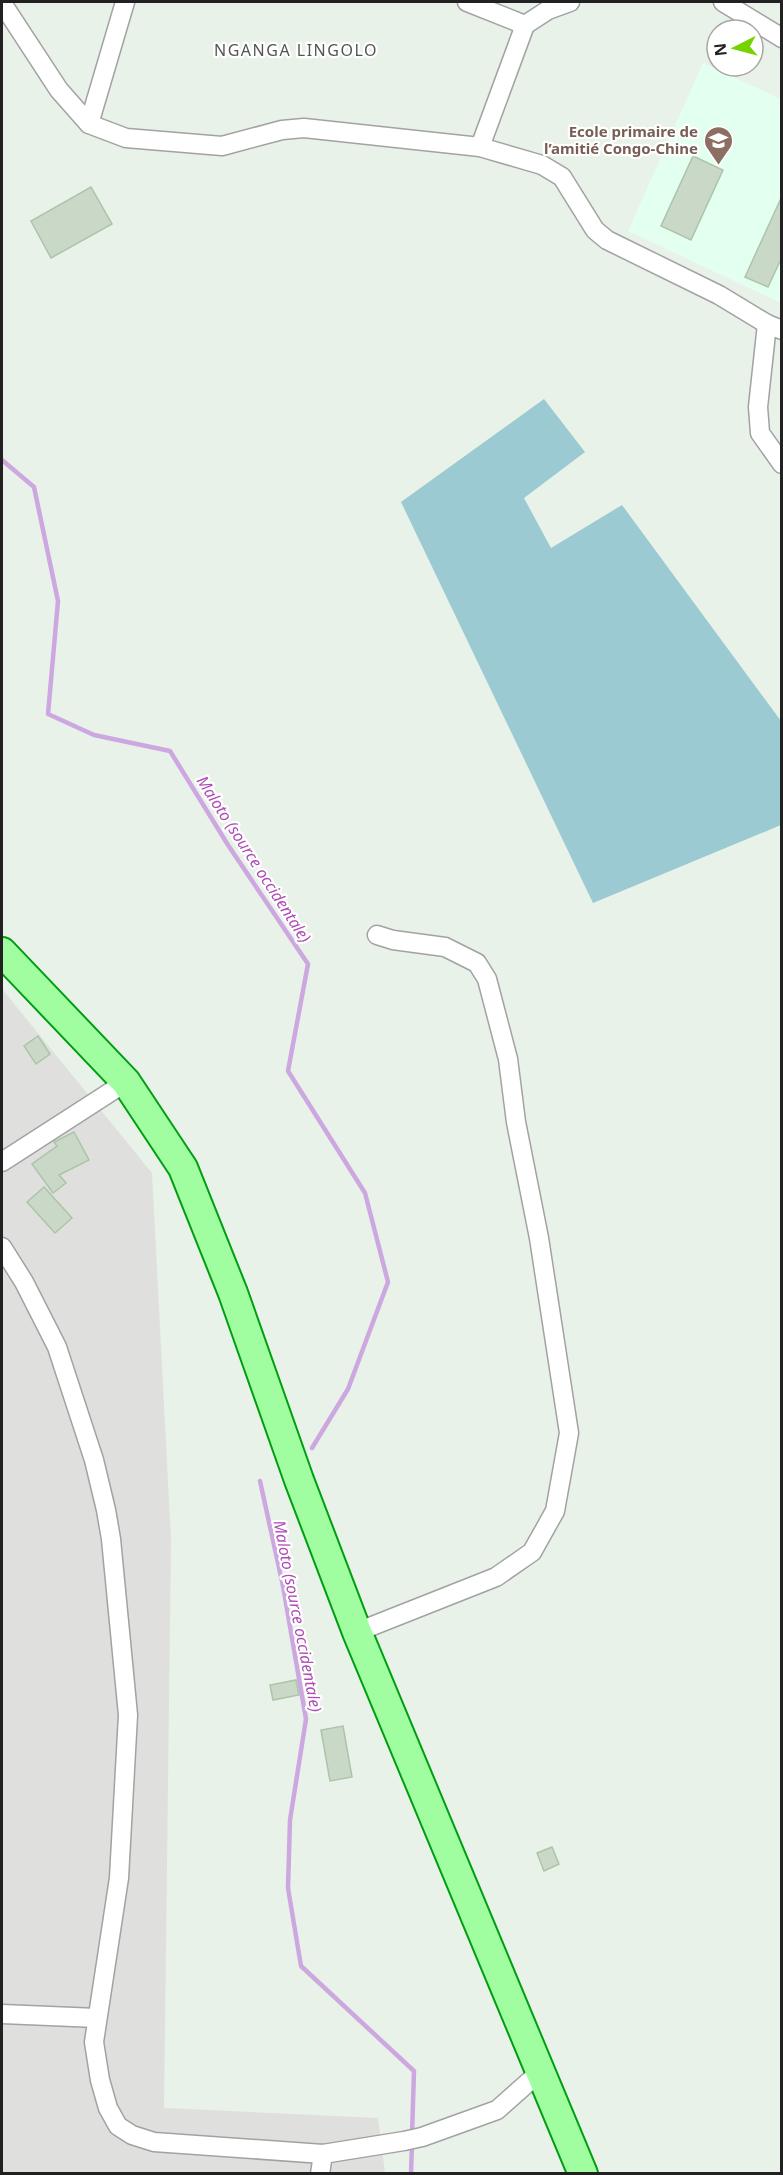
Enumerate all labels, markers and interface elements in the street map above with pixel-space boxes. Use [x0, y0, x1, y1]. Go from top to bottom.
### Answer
north arrow [705, 18, 765, 78]
district label: NGANGA LINGOLO [214, 39, 378, 61]
text: N [708, 42, 732, 57]
place label: Ecole primaire de l’amitié Congo-Chine [544, 121, 698, 158]
school or university icon: Ecole primaire de l’amitié Congo-Chine [703, 124, 735, 166]
water label: Maloto (source occidentale) [192, 771, 316, 947]
water label: Maloto (source occidentale) [269, 1518, 327, 1714]

